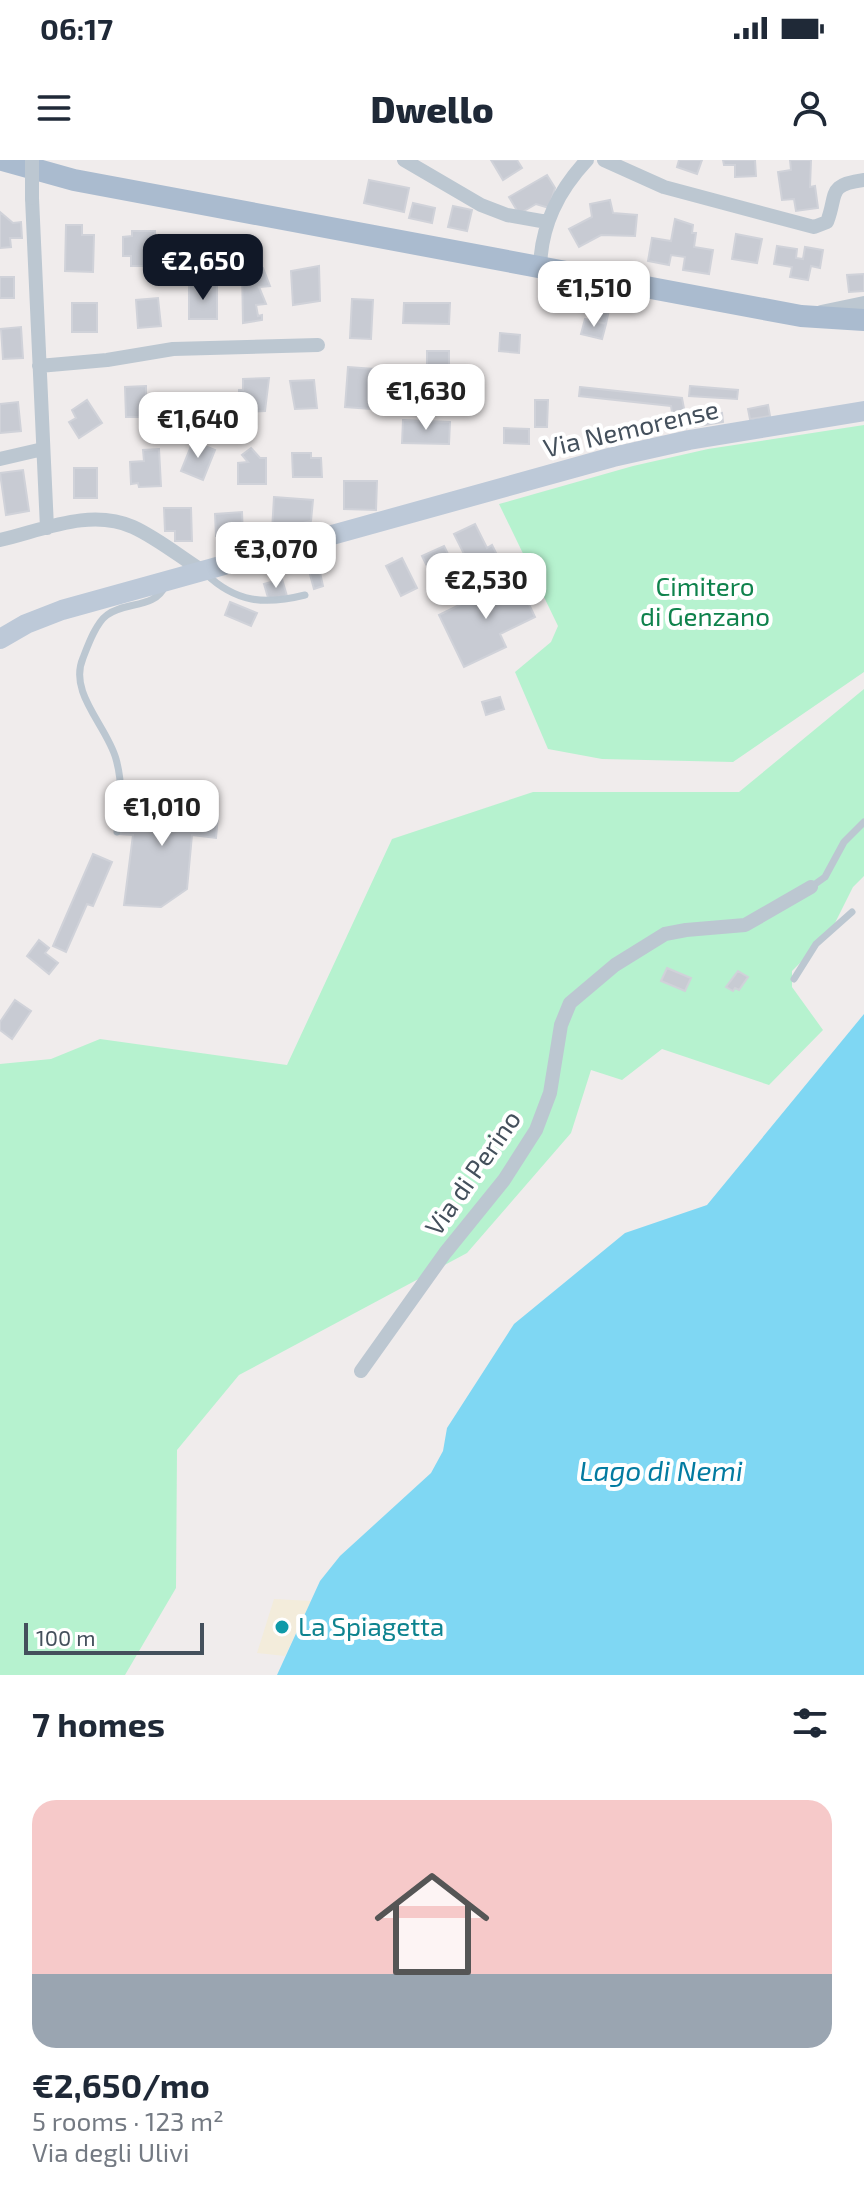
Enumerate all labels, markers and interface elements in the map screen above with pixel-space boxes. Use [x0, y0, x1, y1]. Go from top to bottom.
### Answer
text: 06:17 [40, 10, 113, 46]
icon: menu [32, 86, 76, 130]
icon: person [788, 86, 832, 130]
text: Dwello [370, 87, 494, 130]
pin: €2,650 [138, 234, 268, 302]
text: €2,650 [161, 244, 245, 275]
pin: €1,510 [529, 261, 659, 329]
text: €1,510 [556, 271, 632, 302]
pin: €1,630 [361, 364, 491, 432]
text: €1,630 [386, 374, 466, 405]
pin: €1,640 [133, 392, 263, 460]
street label: Via Nemorense [540, 392, 721, 463]
text: €1,640 [157, 402, 239, 433]
pin: €3,070 [211, 522, 341, 590]
text: €3,070 [234, 532, 318, 563]
pin: €2,530 [421, 553, 551, 621]
text: €2,530 [444, 563, 528, 594]
park label: Cimitero di Genzano [640, 570, 770, 631]
pin: €1,010 [97, 780, 227, 848]
text: €1,010 [123, 790, 201, 821]
street label: Via di Perino [417, 1104, 526, 1241]
water label: Lago di Nemi [579, 1453, 743, 1487]
place label: La Spiagetta [298, 1610, 444, 1641]
marker: La Spiagetta [273, 1618, 291, 1636]
scale bar [24, 1619, 204, 1655]
text: 100 m [36, 1624, 95, 1650]
icon: filters [788, 1701, 832, 1745]
text: 7 homes [32, 1703, 165, 1744]
icon: home [360, 1852, 504, 1996]
text: €2,650/mo [32, 2064, 210, 2105]
text: 5 rooms · 123 m² [32, 2105, 224, 2136]
text: Via degli Ulivi [32, 2136, 189, 2167]

